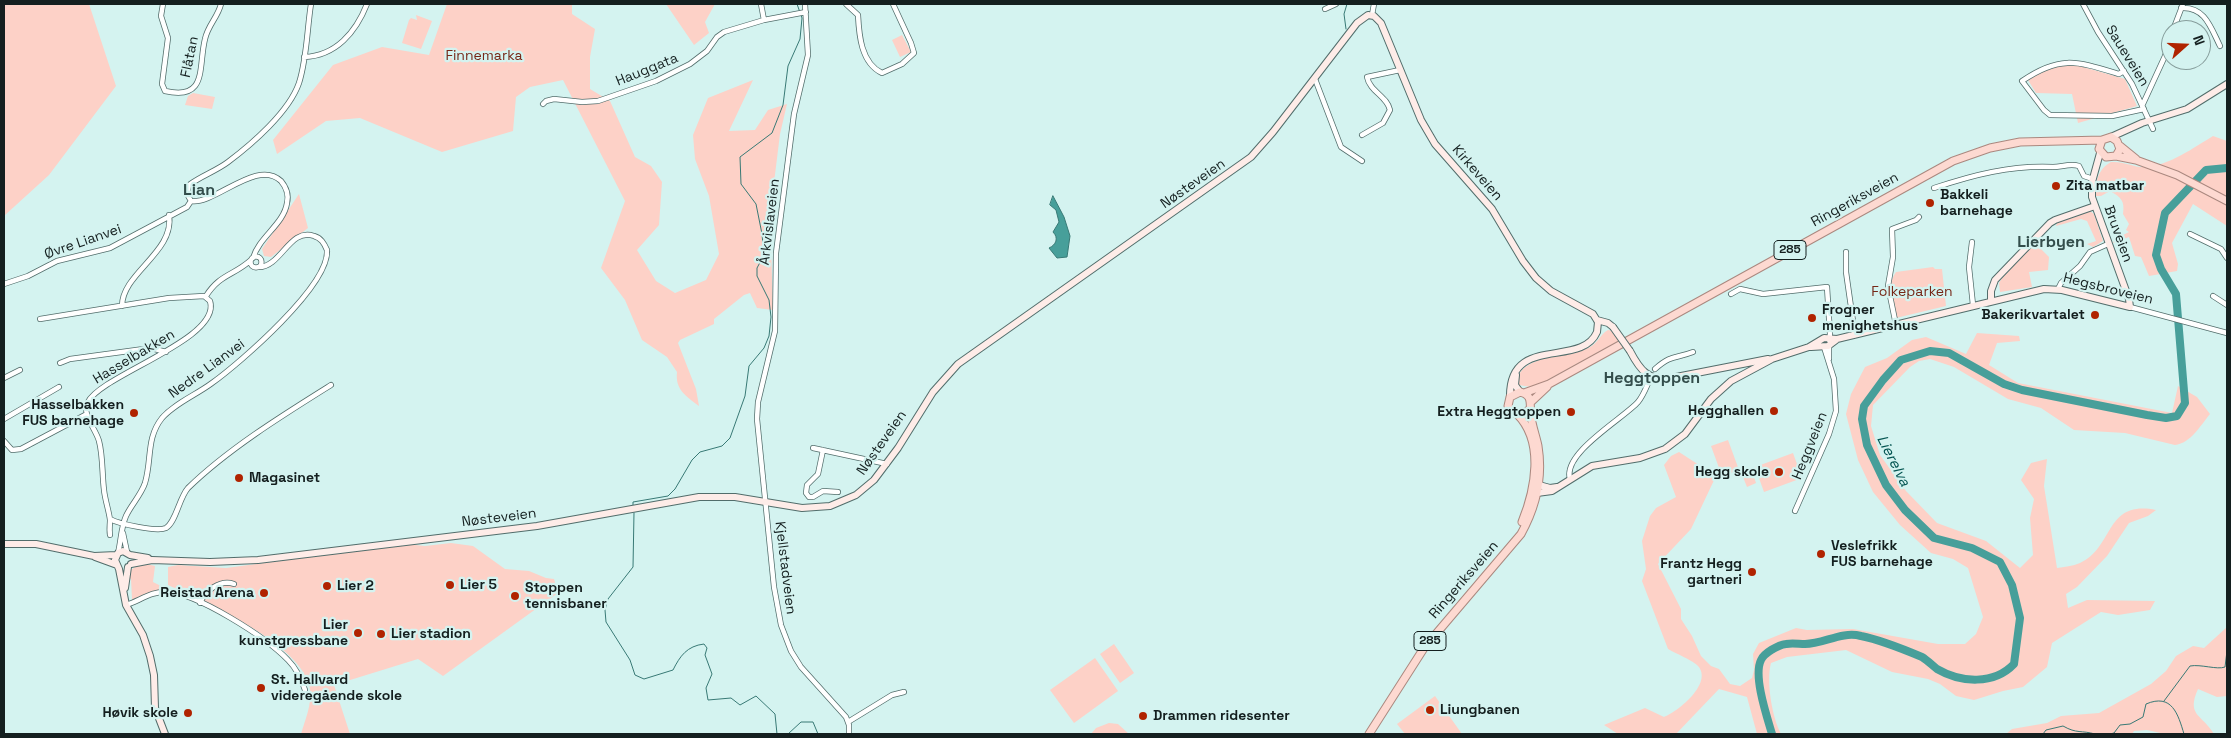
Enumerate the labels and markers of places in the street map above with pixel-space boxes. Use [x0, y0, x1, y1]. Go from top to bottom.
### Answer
place label: Zita matbar [2066, 178, 2144, 194]
marker: Zita matbar [2050, 180, 2062, 192]
place label: Bakkeli barnehage [1940, 187, 2013, 220]
marker: Bakkeli barnehage [1924, 197, 1936, 209]
place label: Frogner menighetshus [1822, 302, 1918, 334]
place label: Bakerikvartalet [1981, 307, 2085, 323]
marker: Bakerikvartalet [2089, 309, 2101, 321]
marker: Frogner menighetshus [1806, 312, 1818, 324]
place label: Hasselbakken FUS barnehage [22, 397, 124, 430]
place label: Hegghallen [1688, 403, 1764, 419]
place label: Extra Heggtoppen [1437, 404, 1561, 420]
marker: Hegghallen [1768, 405, 1780, 417]
marker: Extra Heggtoppen [1565, 406, 1577, 418]
marker: Hasselbakken FUS barnehage [128, 407, 140, 419]
place label: Hegg skole [1695, 464, 1769, 480]
marker: Hegg skole [1773, 466, 1785, 478]
place label: Magasinet [249, 470, 320, 486]
marker: Magasinet [233, 472, 245, 484]
place label: Veslefrikk FUS barnehage [1831, 538, 1933, 570]
marker: Veslefrikk FUS barnehage [1815, 548, 1827, 560]
place label: Frantz Hegg gartneri [1660, 556, 1742, 588]
marker: Frantz Hegg gartneri [1746, 566, 1758, 578]
place label: Lier 5 [460, 577, 497, 593]
place label: Lier 2 [337, 578, 374, 594]
marker: Lier 5 [444, 579, 456, 591]
marker: Lier 2 [321, 580, 333, 592]
place label: Stoppen tennisbaner [525, 580, 607, 612]
place label: Reistad Arena [160, 585, 254, 601]
marker: Reistad Arena [258, 587, 270, 599]
marker: Stoppen tennisbaner [509, 590, 521, 602]
place label: Lier kunstgressbane [239, 617, 348, 650]
place label: Lier stadion [391, 626, 471, 642]
marker: Lier kunstgressbane [352, 627, 364, 639]
marker: Lier stadion [375, 628, 387, 640]
place label: St. Hallvard videregående skole [271, 672, 402, 704]
marker: St. Hallvard videregående skole [255, 682, 267, 694]
place label: Liungbanen [1440, 702, 1520, 718]
marker: Liungbanen [1424, 704, 1436, 716]
place label: Høvik skole [102, 705, 178, 721]
marker: Høvik skole [182, 707, 194, 719]
place label: Drammen ridesenter [1153, 708, 1290, 724]
marker: Drammen ridesenter [1137, 710, 1149, 722]

